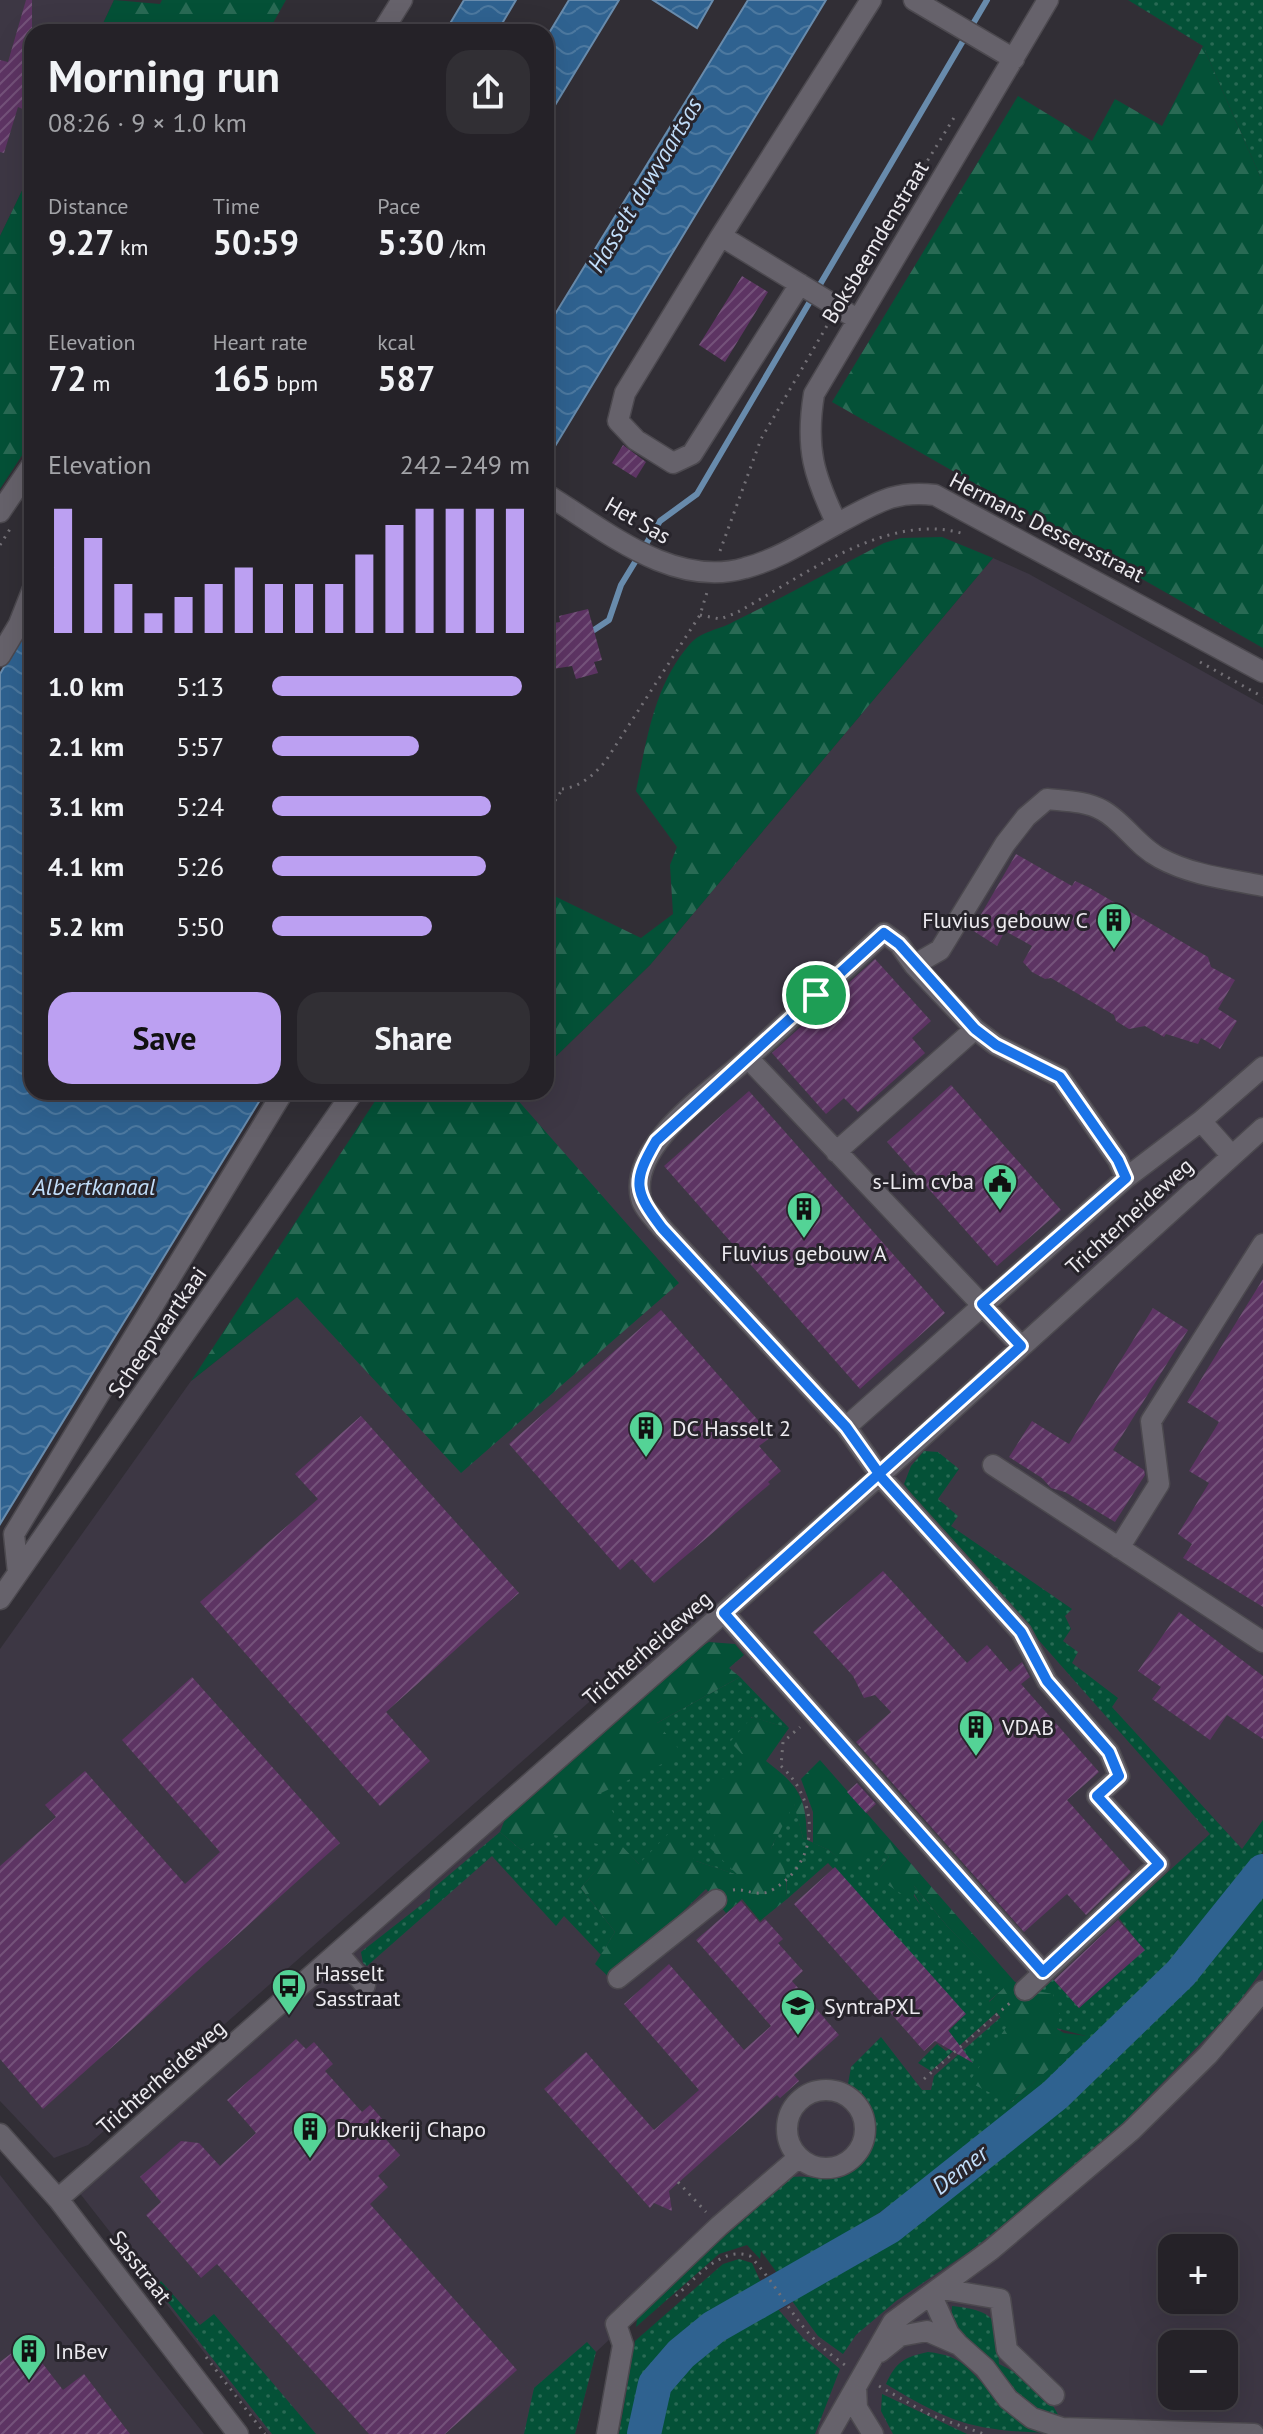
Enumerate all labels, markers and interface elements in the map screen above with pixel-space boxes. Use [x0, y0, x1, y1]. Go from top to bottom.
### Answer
text: Morning run [48, 47, 280, 104]
button: share [446, 50, 530, 134]
water label: Hasselt duwvaartsas [580, 91, 709, 278]
text: 08:26 · 9 × 1.0 km [48, 106, 247, 139]
street label: Boksbeemdenstraat [815, 155, 935, 328]
text: Distance [48, 192, 129, 220]
text: Time [213, 192, 260, 220]
text: Pace [377, 192, 420, 220]
text: 9.27 [48, 220, 114, 264]
text: 50:59 [213, 220, 299, 264]
text: 5:30 [377, 220, 444, 264]
text: km [114, 233, 148, 261]
text: /km [444, 233, 486, 261]
text: Elevation [48, 328, 136, 356]
text: Heart rate [213, 328, 308, 356]
text: kcal [377, 328, 415, 356]
text: 72 [48, 356, 87, 400]
text: 165 [213, 356, 271, 400]
text: 587 [377, 356, 435, 400]
text: m [87, 369, 110, 397]
text: bpm [271, 369, 318, 397]
text: Elevation [48, 448, 152, 481]
text: 242–249 m [400, 448, 530, 481]
street label: Hermans Dessersstraat [945, 466, 1150, 588]
street label: Het Sas [600, 490, 676, 550]
text: 1.0 km [48, 670, 124, 703]
text: 5:13 [176, 670, 224, 703]
text: 2.1 km [48, 730, 124, 763]
text: 5:57 [176, 730, 224, 763]
text: 3.1 km [48, 790, 124, 823]
text: 5:24 [176, 790, 224, 823]
text: 4.1 km [48, 850, 124, 883]
text: 5:26 [176, 850, 224, 883]
building icon: Fluvius gebouw C [1095, 901, 1133, 951]
place label: Fluvius gebouw C [922, 906, 1088, 934]
text: 5.2 km [48, 910, 124, 943]
text: 5:50 [176, 910, 224, 943]
pin [782, 961, 850, 1029]
icon: arrive [794, 973, 838, 1017]
button: Save [48, 992, 281, 1084]
button: Share [297, 992, 530, 1084]
street label: Trichterheideweg [1060, 1152, 1198, 1280]
public building icon: s-Lim cvba [981, 1162, 1019, 1212]
place label: s-Lim cvba [872, 1167, 974, 1195]
water label: Albertkanaal [31, 1171, 156, 1202]
building icon: Fluvius gebouw A [785, 1190, 823, 1240]
place label: Fluvius gebouw A [721, 1239, 887, 1267]
street label: Scheepvaartkaai [101, 1261, 213, 1403]
building icon: DC Hasselt 2 [627, 1409, 665, 1459]
place label: DC Hasselt 2 [672, 1414, 791, 1442]
street label: Trichterheideweg [577, 1584, 717, 1712]
building icon: VDAB [957, 1708, 995, 1758]
place label: VDAB [1001, 1713, 1054, 1741]
place label: Hasselt Sasstraat [315, 1959, 401, 2012]
bus stop icon: Hasselt Sasstraat [270, 1967, 308, 2017]
school or university icon: SyntraPXL [779, 1987, 817, 2037]
place label: SyntraPXL [824, 1992, 920, 2020]
street label: Trichterheideweg [91, 2013, 231, 2141]
building icon: Drukkerij Chapo [291, 2110, 329, 2160]
place label: Drukkerij Chapo [336, 2115, 486, 2143]
water label: Demer [925, 2137, 996, 2201]
street label: Sasstraat [104, 2225, 179, 2310]
map controls [1158, 2234, 1238, 2410]
button: + [1158, 2234, 1238, 2314]
button: − [1158, 2330, 1238, 2410]
building icon: InBev [10, 2332, 48, 2382]
place label: InBev [55, 2337, 108, 2365]

